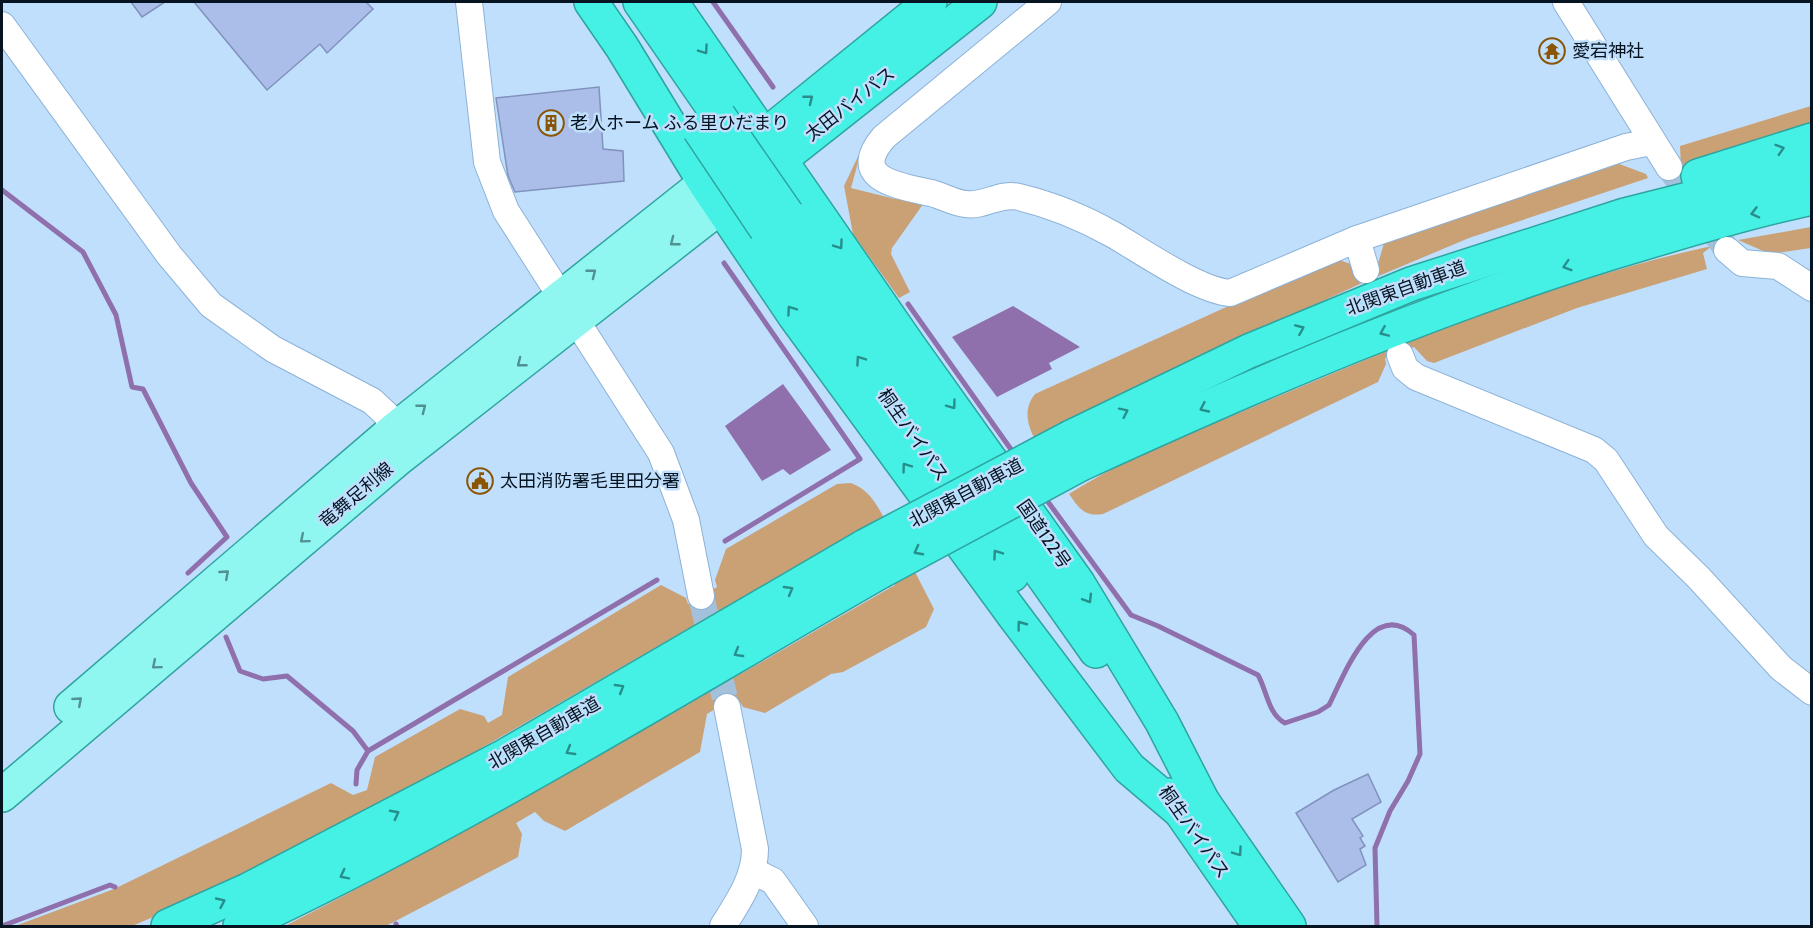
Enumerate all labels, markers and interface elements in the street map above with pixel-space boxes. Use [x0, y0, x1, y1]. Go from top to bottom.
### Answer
temple icon: 愛宕神社 [1537, 36, 1567, 66]
place label: 愛宕神社 [1572, 40, 1644, 62]
one-way arrow [697, 43, 708, 54]
street label: 太田バイパス [801, 62, 899, 146]
one-way arrow [802, 96, 813, 107]
building icon: 老人ホーム ふる里ひだまり [536, 108, 566, 138]
place label: 老人ホーム ふる里ひだまり [570, 112, 789, 134]
one-way arrow [1774, 144, 1785, 156]
one-way arrow [1750, 205, 1760, 218]
one-way arrow [670, 234, 681, 245]
one-way arrow [832, 239, 843, 250]
street label: 北関東自動車道 [1343, 256, 1469, 320]
one-way arrow [1562, 259, 1573, 271]
one-way arrow [585, 270, 596, 281]
one-way arrow [787, 305, 798, 316]
one-way arrow [1294, 324, 1305, 336]
one-way arrow [1379, 325, 1390, 337]
one-way arrow [517, 355, 528, 366]
one-way arrow [856, 356, 867, 367]
street label: 桐生バイパス [873, 385, 953, 485]
one-way arrow [945, 398, 956, 409]
one-way arrow [1200, 400, 1211, 412]
one-way arrow [416, 404, 427, 415]
one-way arrow [1117, 407, 1128, 419]
street label: 北関東自動車道 [905, 454, 1027, 532]
street label: 竜舞足利線 [314, 458, 398, 532]
one-way arrow [902, 463, 913, 474]
public building icon: 太田消防署毛里田分署 [465, 466, 495, 496]
place label: 太田消防署毛里田分署 [500, 470, 680, 492]
street label: 国道122号 [1012, 495, 1076, 573]
one-way arrow [300, 531, 311, 542]
one-way arrow [914, 544, 924, 555]
one-way arrow [993, 549, 1004, 560]
one-way arrow [218, 570, 229, 581]
one-way arrow [783, 585, 793, 597]
one-way arrow [1080, 593, 1092, 603]
one-way arrow [1017, 620, 1028, 631]
one-way arrow [734, 646, 744, 657]
one-way arrow [152, 658, 163, 669]
one-way arrow [614, 684, 625, 696]
street label: 北関東自動車道 [484, 692, 604, 774]
one-way arrow [71, 697, 81, 708]
one-way arrow [566, 744, 576, 756]
street label: 桐生バイパス [1154, 782, 1234, 882]
one-way arrow [389, 810, 399, 821]
one-way arrow [1231, 846, 1242, 857]
one-way arrow [339, 868, 350, 879]
one-way arrow [215, 897, 226, 909]

